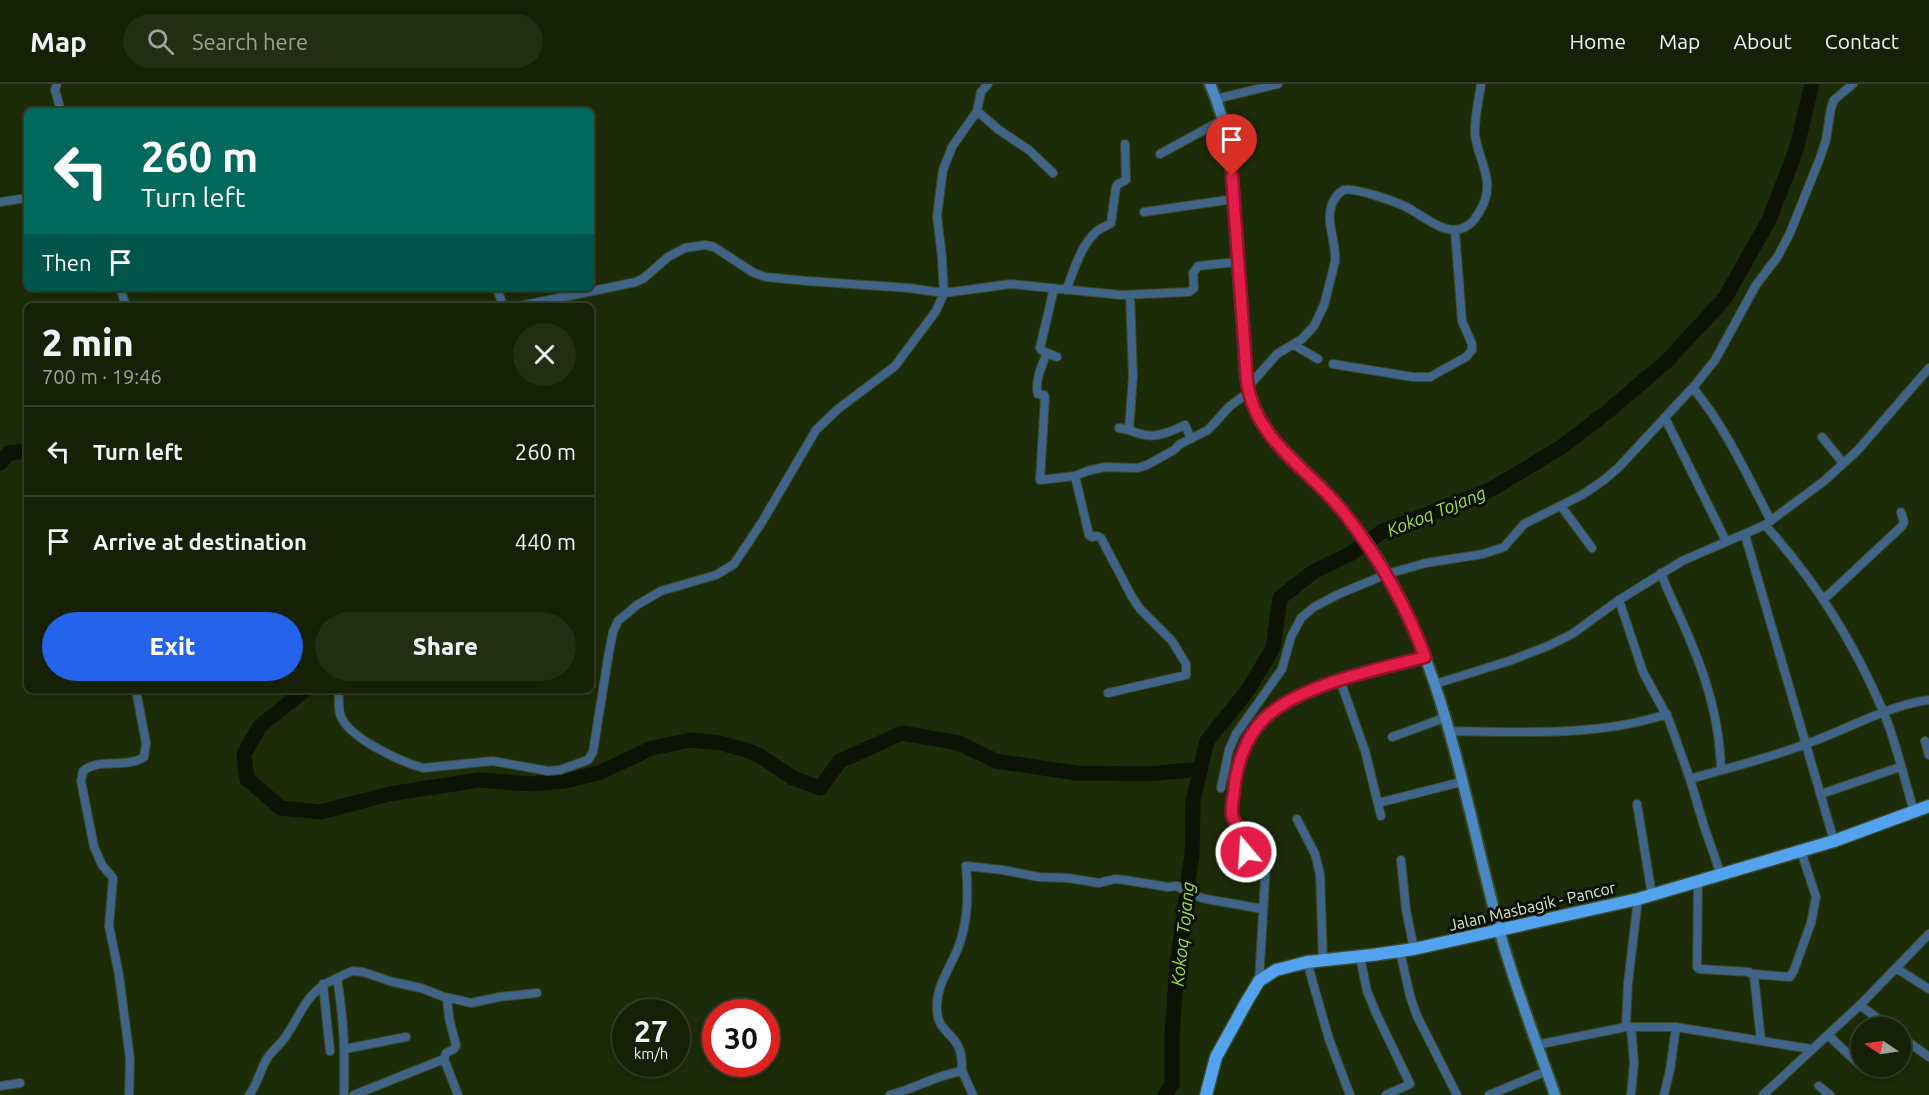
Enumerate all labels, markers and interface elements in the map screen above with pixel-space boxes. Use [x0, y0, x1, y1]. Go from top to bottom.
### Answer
search box [123, 14, 543, 68]
icon: search [144, 25, 177, 58]
text: Map [30, 26, 87, 57]
text: Search here [192, 29, 308, 54]
text: Home [1569, 29, 1626, 53]
text: Map [1659, 29, 1700, 53]
text: About [1733, 29, 1792, 53]
text: Contact [1825, 29, 1899, 53]
pin [1206, 114, 1257, 176]
icon: arrive [1215, 123, 1248, 156]
icon: left [42, 132, 120, 210]
text: 260 m [141, 133, 258, 180]
text: Turn left [141, 182, 245, 212]
icon: arrive [104, 246, 137, 279]
text: Then [42, 250, 92, 275]
text: 2 min [42, 322, 134, 363]
button: close [513, 323, 576, 386]
text: 700 m · 19:46 [42, 365, 162, 388]
icon: left [42, 435, 75, 468]
text: Turn left [93, 439, 183, 464]
text: 260 m [515, 439, 576, 464]
water label: Kokoq Tojang [1384, 482, 1489, 540]
icon: arrive [42, 525, 75, 558]
text: Arrive at destination [93, 529, 307, 554]
text: 440 m [515, 529, 576, 554]
button: Exit [42, 612, 303, 681]
button: Share [315, 612, 576, 681]
position arrow [1214, 820, 1278, 884]
street label: Jalan Masbagik - Pancor [1447, 878, 1617, 934]
water label: Kokoq Tojang [1167, 880, 1197, 987]
speed limit sign: 30 [702, 999, 780, 1077]
text: 27 [634, 1014, 668, 1048]
north arrow [1851, 1017, 1911, 1077]
map controls [1851, 1017, 1911, 1077]
text: km/h [634, 1045, 668, 1062]

